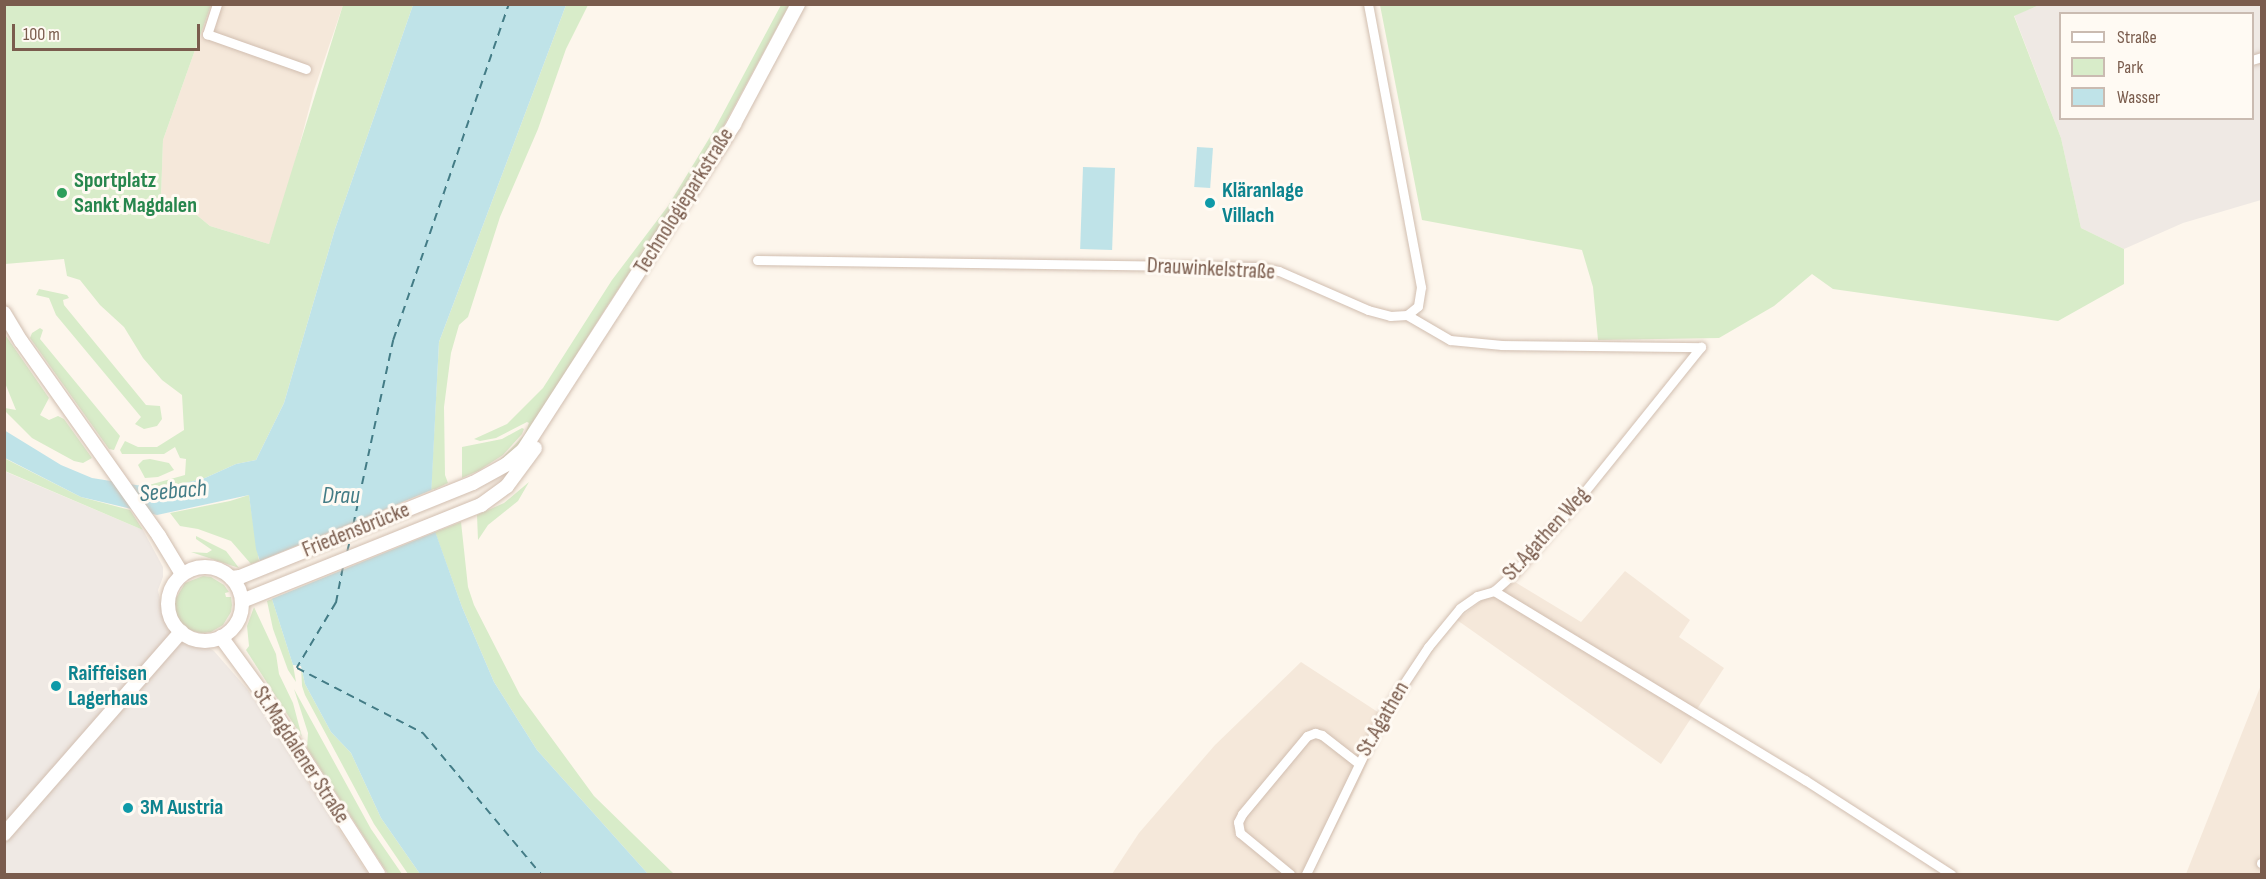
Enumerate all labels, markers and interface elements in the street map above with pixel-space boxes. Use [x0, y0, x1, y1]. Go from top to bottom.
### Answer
scale bar [15, 12, 202, 50]
legend [2059, 12, 2254, 120]
text: 100 m [23, 24, 60, 45]
text: Straße [2117, 27, 2157, 48]
text: Park [2117, 57, 2143, 78]
text: Wasser [2117, 87, 2160, 108]
street label: Technologieparkstraße [629, 123, 739, 279]
place label: Sportplatz Sankt Magdalen [74, 167, 197, 218]
place label: Kläranlage Villach [1222, 177, 1304, 228]
marker: Sportplatz Sankt Magdalen [55, 186, 69, 200]
marker: Kläranlage Villach [1203, 196, 1217, 210]
street label: Drauwinkelstraße [1146, 252, 1276, 286]
water label: Seebach [138, 474, 208, 508]
water label: Drau [322, 482, 360, 510]
street label: St.Agathen Weg [1497, 482, 1595, 586]
street label: Friedensbrücke [299, 497, 413, 563]
place label: Raiffeisen Lagerhaus [68, 660, 148, 712]
street label: St.Agathen [1351, 677, 1415, 761]
marker: Raiffeisen Lagerhaus [49, 679, 63, 693]
street label: St.Magdalener Straße [247, 682, 355, 828]
place label: 3M Austria [140, 795, 223, 821]
marker: 3M Austria [121, 801, 135, 815]

